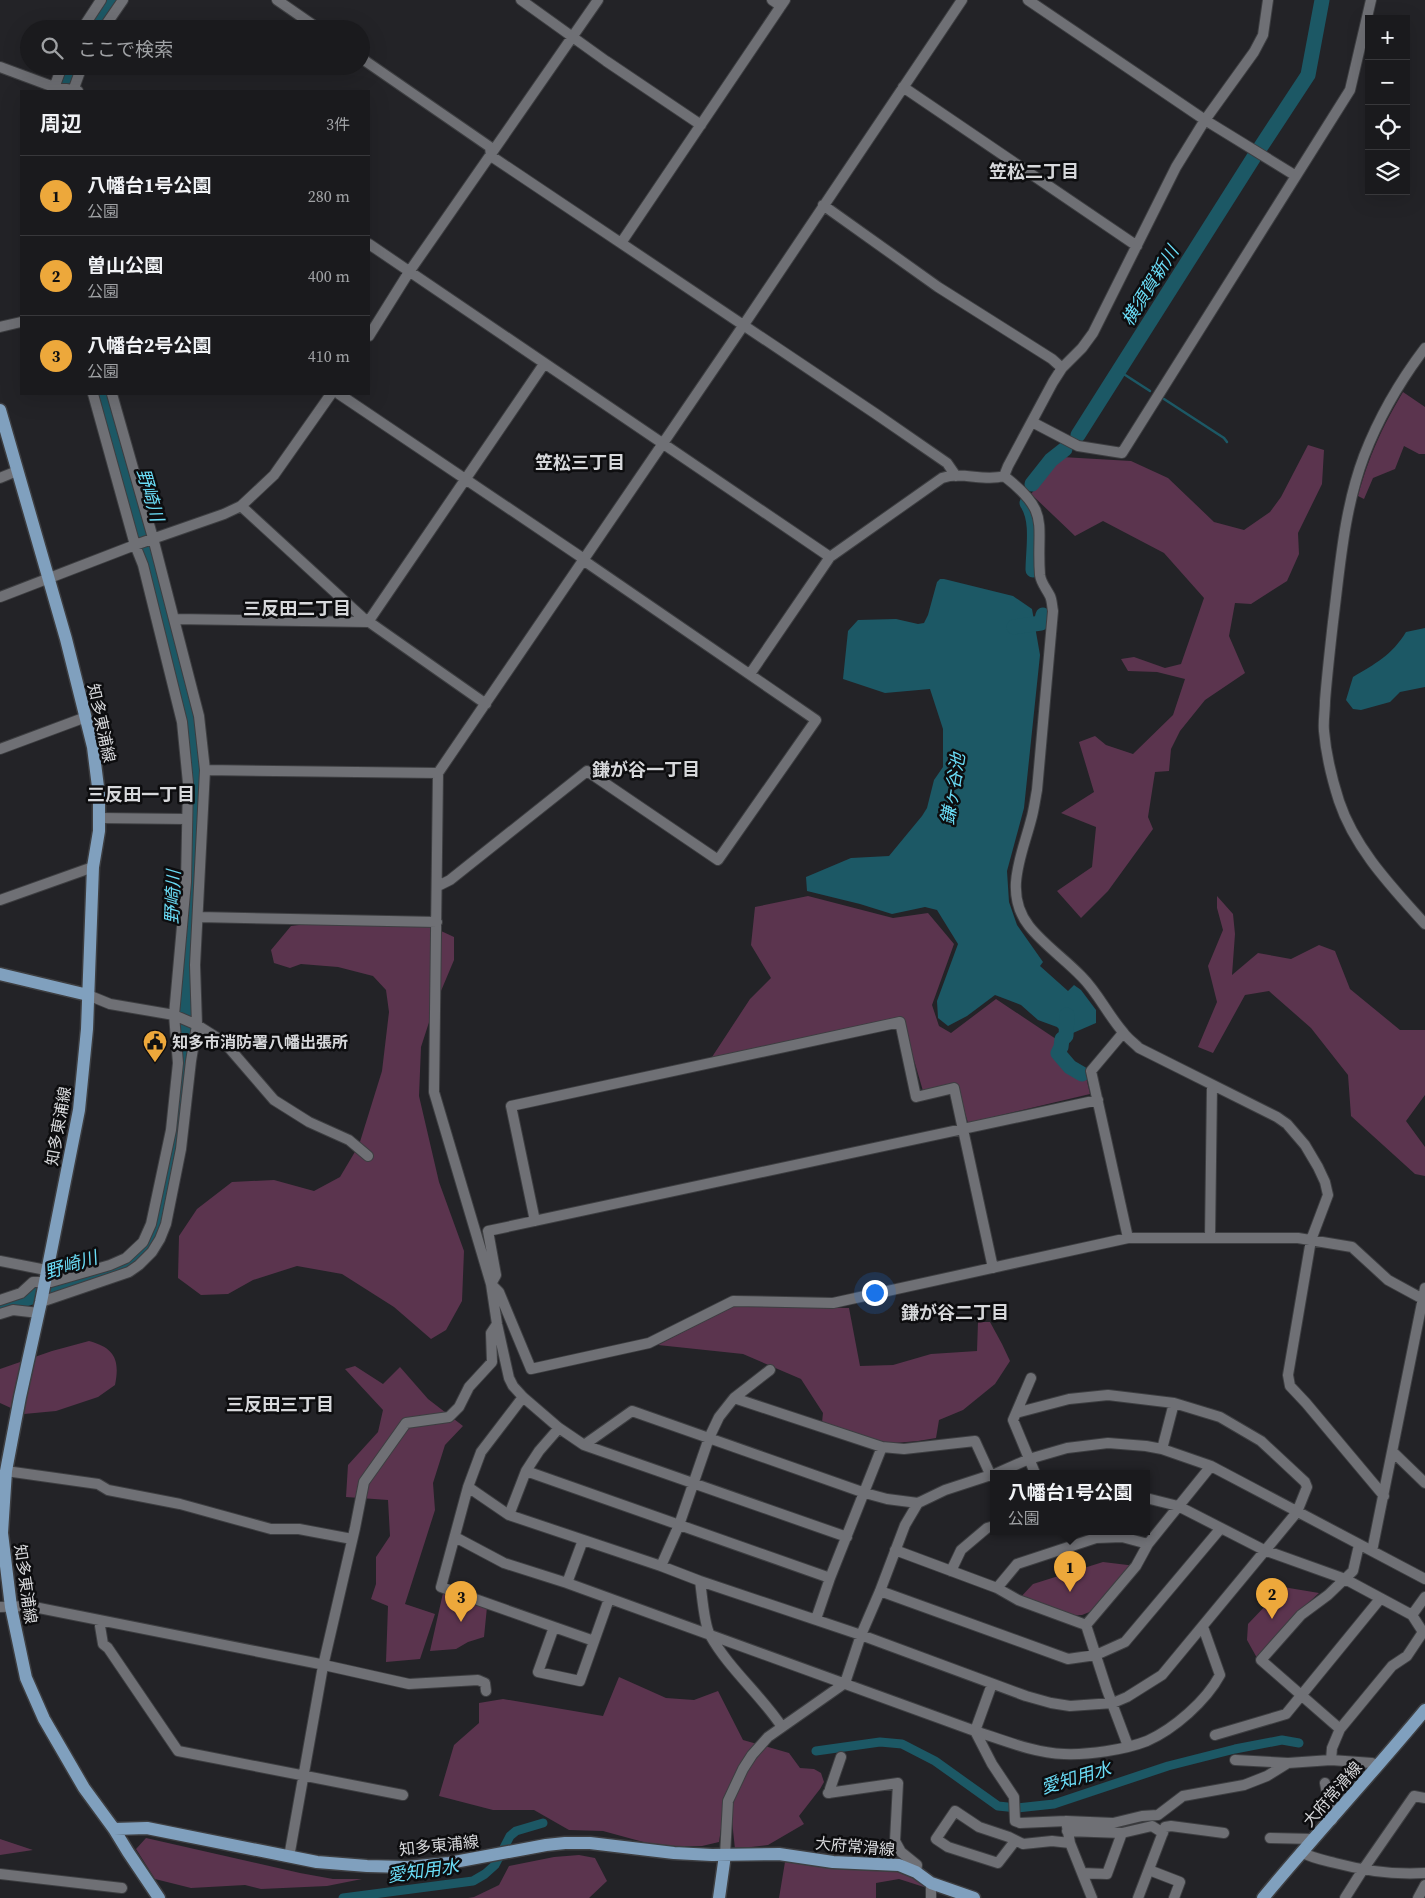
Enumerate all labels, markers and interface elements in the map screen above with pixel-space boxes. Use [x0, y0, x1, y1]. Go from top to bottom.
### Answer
map controls [1365, 15, 1410, 195]
button: + [1365, 15, 1410, 60]
search box [20, 20, 370, 75]
icon: search [38, 34, 66, 62]
text: ここで検索 [78, 36, 173, 62]
button: − [1365, 60, 1410, 105]
button: locate [1365, 105, 1410, 150]
text: 周辺 [40, 109, 82, 138]
text: 3件 [326, 113, 350, 135]
button: layers [1365, 150, 1410, 195]
district label: 笠松二丁目 [989, 159, 1079, 184]
text: 八幡台1号公園 [87, 172, 211, 198]
text: 1 [52, 185, 60, 207]
text: 280 m [308, 185, 350, 207]
text: 公園 [87, 200, 119, 222]
water label: 横須賀新川 [1115, 239, 1185, 331]
text: 曽山公園 [87, 252, 163, 278]
text: 2 [52, 265, 60, 287]
text: 400 m [308, 265, 350, 287]
text: 公園 [87, 280, 119, 302]
text: 八幡台2号公園 [87, 332, 211, 358]
text: 3 [52, 345, 60, 367]
text: 410 m [308, 345, 350, 367]
text: 公園 [87, 360, 119, 382]
district label: 笠松三丁目 [535, 450, 625, 475]
water label: 野崎川 [131, 465, 170, 526]
district label: 三反田二丁目 [243, 596, 351, 621]
street label: 知多東浦線 [83, 682, 121, 764]
water label: 鎌ヶ谷池 [935, 749, 971, 826]
district label: 鎌が谷一丁目 [592, 757, 700, 782]
district label: 三反田一丁目 [87, 782, 195, 807]
water label: 野崎川 [159, 868, 186, 924]
public building icon: 知多市消防署八幡出張所 [142, 1029, 168, 1063]
place label: 知多市消防署八幡出張所 [172, 1031, 348, 1053]
street label: 知多東浦線 [40, 1085, 76, 1167]
water label: 野崎川 [41, 1244, 102, 1284]
your location [862, 1280, 888, 1306]
district label: 鎌が谷二丁目 [901, 1300, 1009, 1325]
district label: 三反田三丁目 [226, 1392, 334, 1417]
popup [990, 1470, 1150, 1535]
text: 八幡台1号公園 [1008, 1479, 1132, 1505]
text: 公園 [1008, 1507, 1040, 1529]
street label: 知多東浦線 [10, 1543, 42, 1625]
pin: 1 [1054, 1551, 1086, 1592]
pin: 2 [1256, 1578, 1288, 1619]
pin: 3 [445, 1581, 477, 1622]
water label: 愛知用水 [1038, 1755, 1116, 1799]
street label: 大府常滑線 [1297, 1757, 1367, 1831]
street label: 知多東浦線 [398, 1830, 480, 1860]
street label: 大府常滑線 [814, 1832, 896, 1860]
water label: 愛知用水 [386, 1853, 462, 1888]

